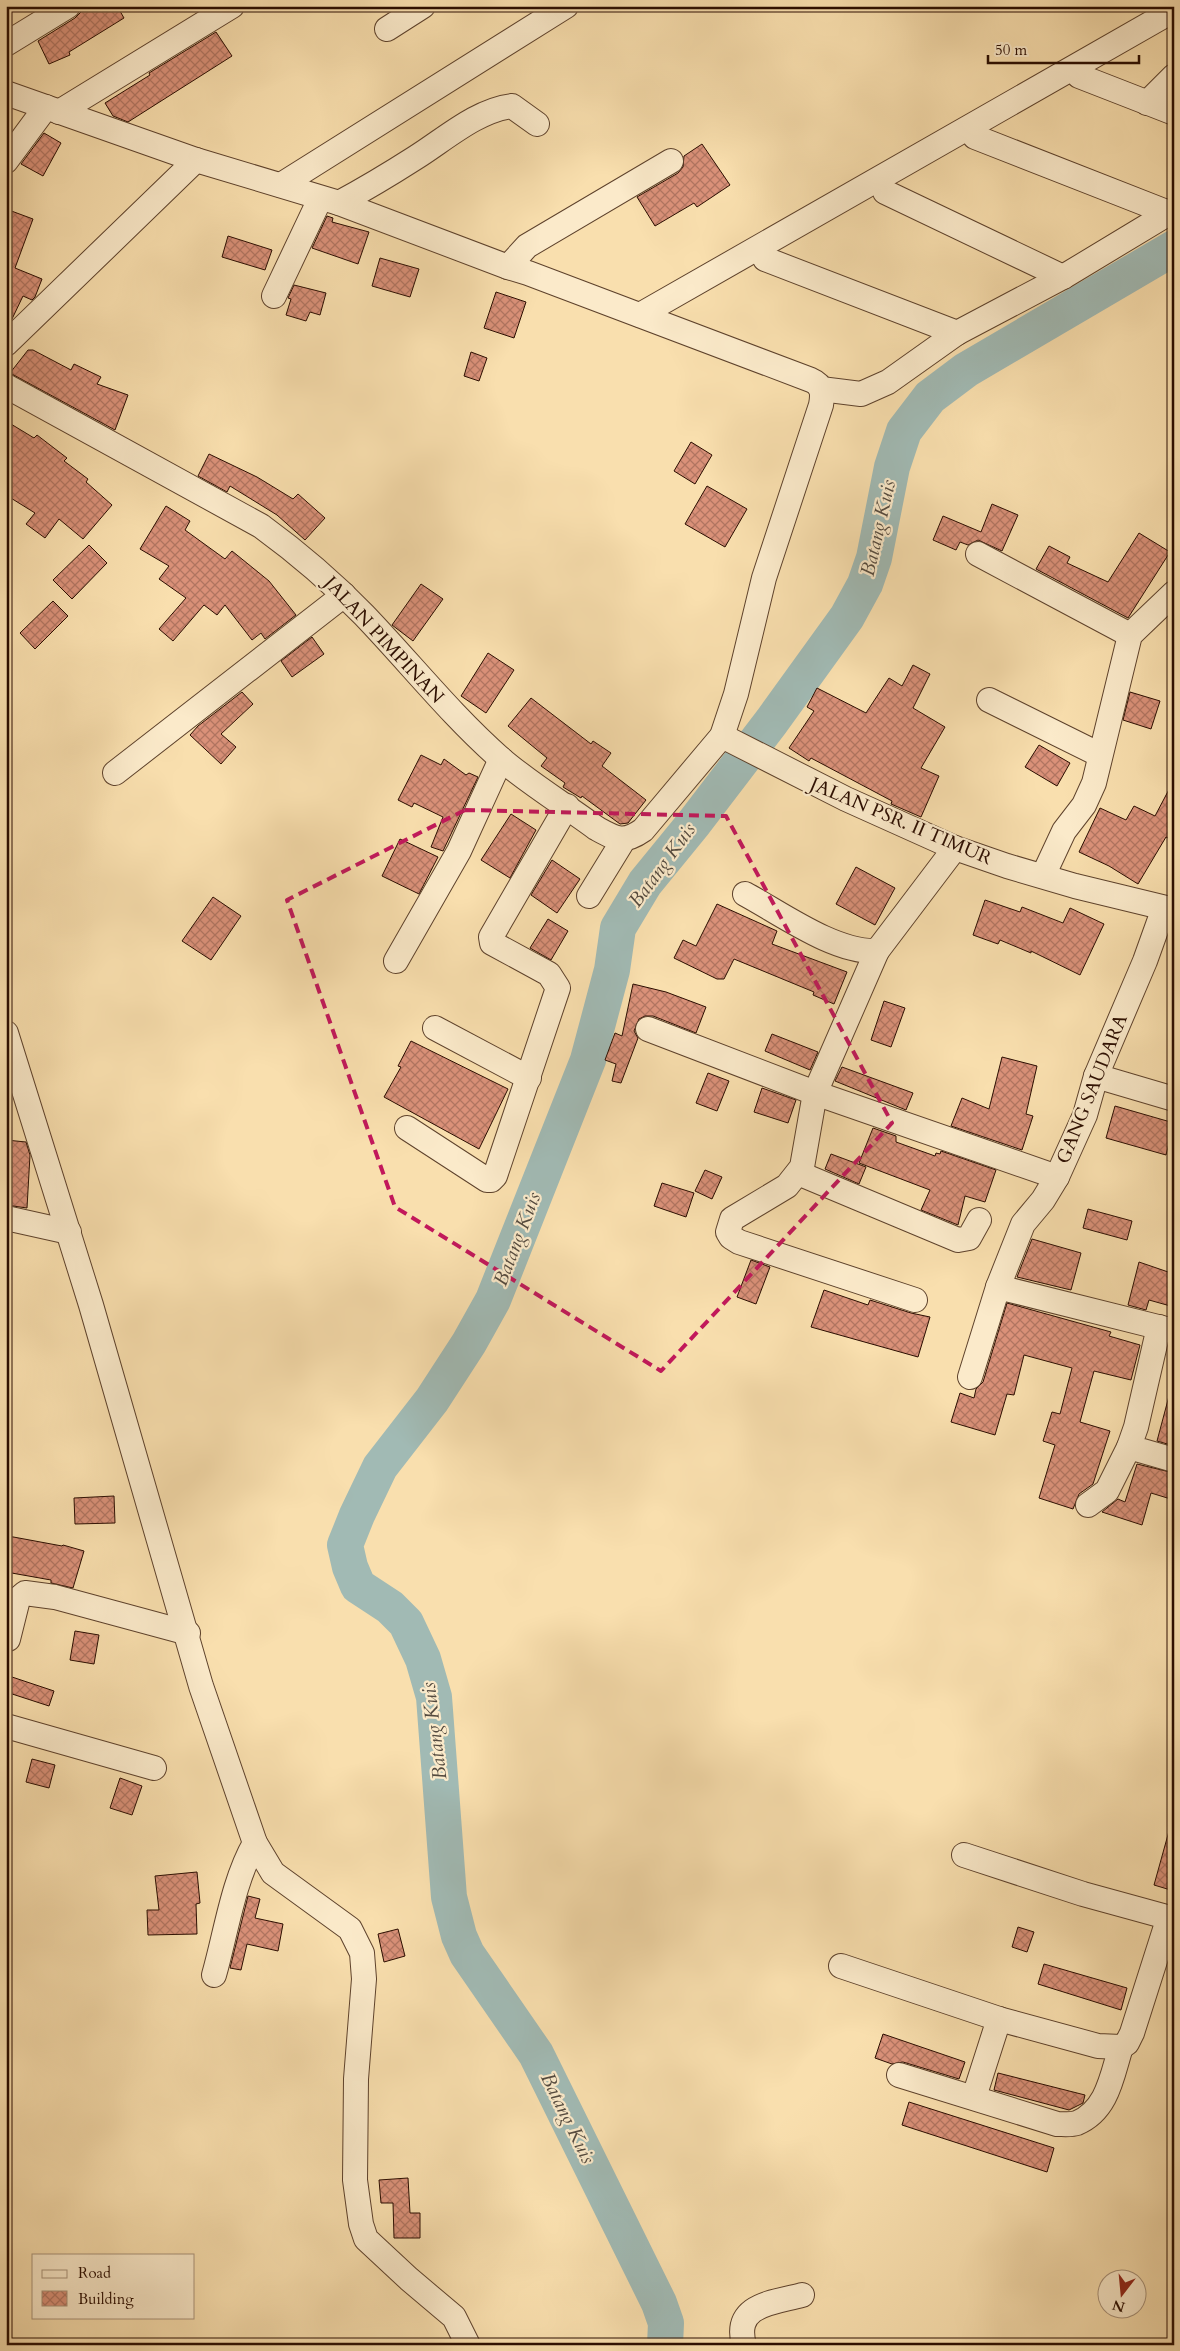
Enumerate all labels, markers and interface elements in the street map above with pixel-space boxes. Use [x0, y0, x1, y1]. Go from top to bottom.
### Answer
scale bar [988, 32, 1139, 64]
text: 50 m [995, 40, 1027, 60]
water label: Batang Kuis [854, 477, 902, 579]
street label: JALAN PIMPINAN [316, 568, 450, 709]
street label: JALAN PSR. II TIMUR [803, 770, 997, 871]
water label: Batang Kuis [622, 817, 702, 913]
street label: GANG SAUDARA [1050, 1010, 1134, 1168]
water label: Batang Kuis [487, 1188, 547, 1290]
water label: Batang Kuis [415, 1680, 453, 1781]
water label: Batang Kuis [534, 2068, 602, 2168]
legend [32, 2254, 195, 2318]
text: Road [78, 2263, 111, 2283]
north arrow [1098, 2268, 1148, 2318]
text: Building [78, 2289, 134, 2309]
text: N [1110, 2295, 1127, 2317]

